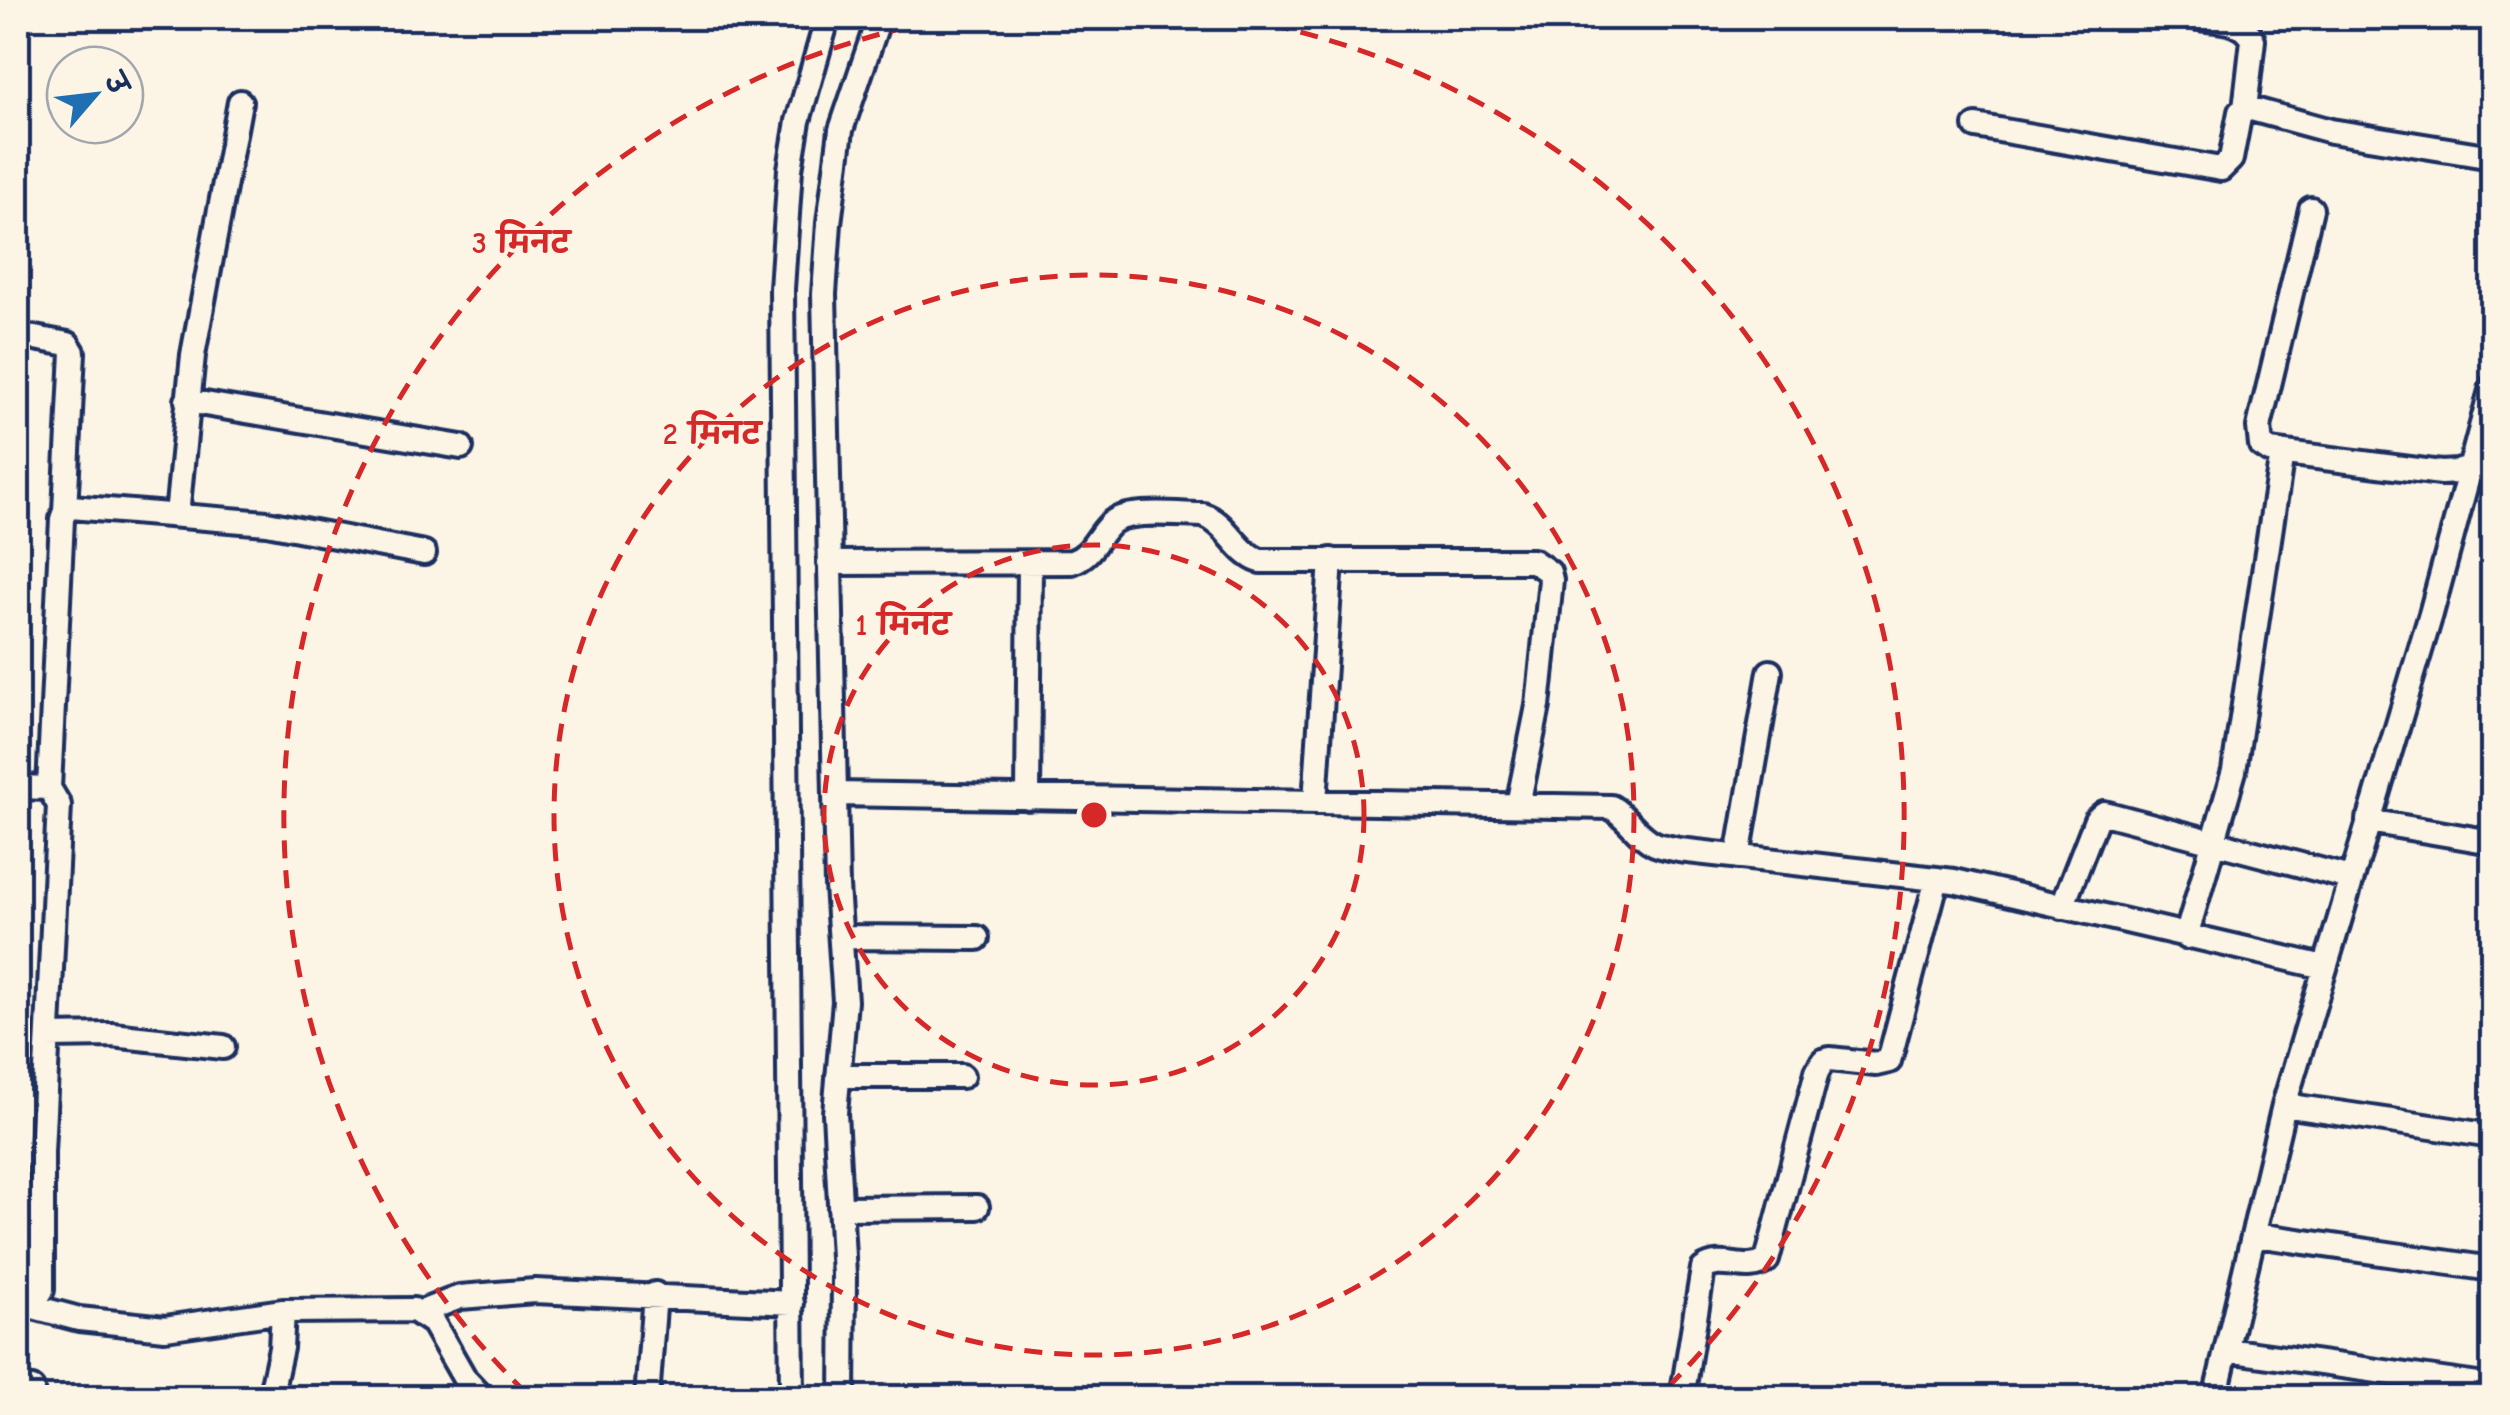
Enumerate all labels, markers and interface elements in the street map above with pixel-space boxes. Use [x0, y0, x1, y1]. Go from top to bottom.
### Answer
north arrow [45, 45, 145, 145]
text: उ [96, 65, 136, 102]
text: 3 मिनट [472, 219, 572, 261]
text: 2 मिनट [663, 410, 764, 452]
text: 1 मिनट [855, 601, 953, 643]
centre of rings [1076, 797, 1112, 833]

